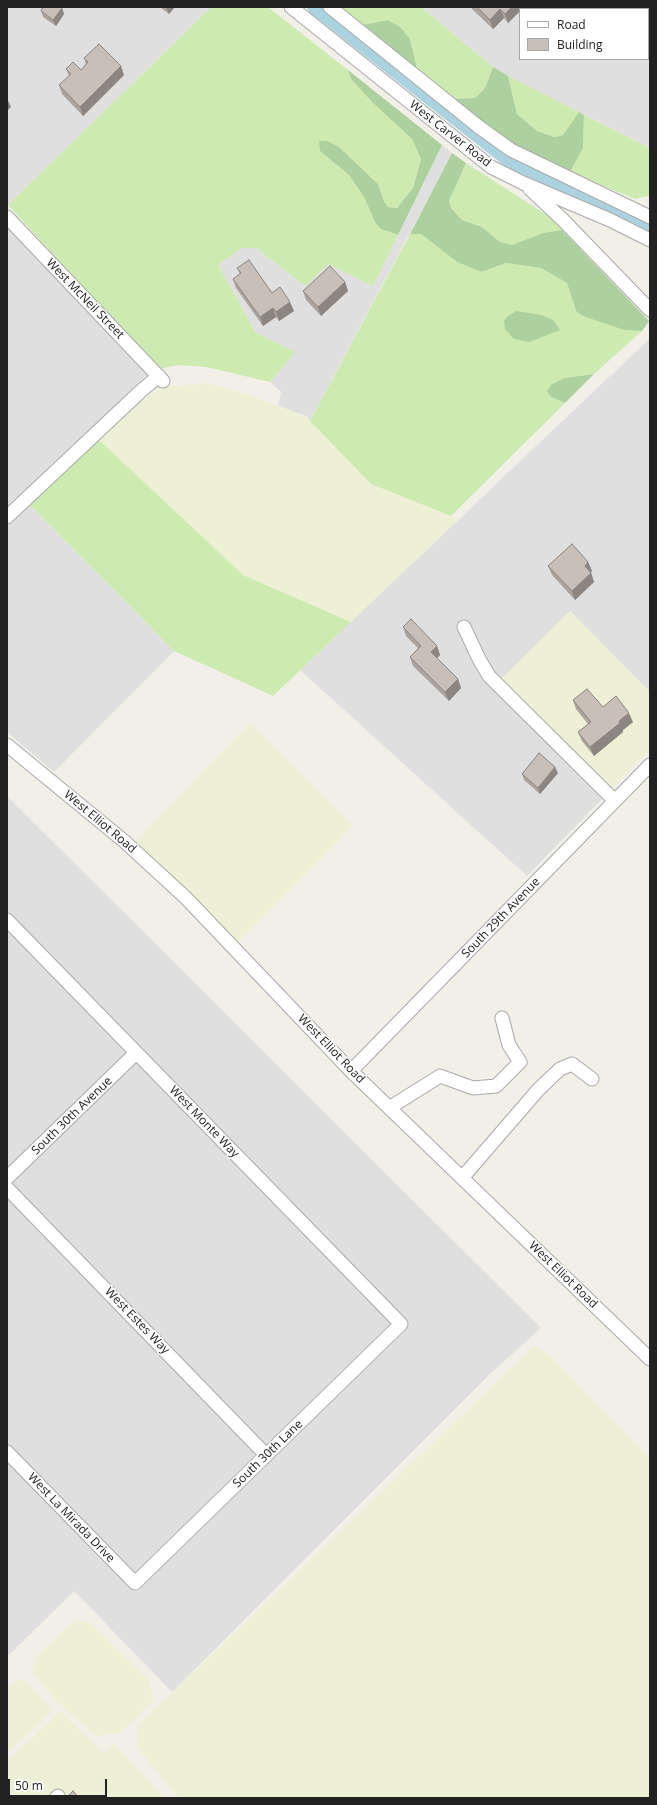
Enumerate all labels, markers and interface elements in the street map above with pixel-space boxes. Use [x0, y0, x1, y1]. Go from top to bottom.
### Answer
legend [519, 8, 649, 60]
text: Road [557, 16, 586, 33]
text: Building [557, 36, 602, 53]
street label: West Carver Road [406, 98, 494, 170]
street label: West McNeil Street [43, 256, 127, 342]
street label: West Elliot Road [61, 788, 139, 856]
street label: South 29th Avenue [459, 875, 543, 961]
street label: West Elliot Road [295, 1012, 367, 1086]
street label: South 30th Avenue [29, 1074, 115, 1158]
street label: West Monte Way [166, 1083, 242, 1161]
street label: West Elliot Road [526, 1239, 600, 1311]
street label: West Estes Way [102, 1285, 172, 1357]
street label: South 30th Lane [230, 1417, 306, 1491]
street label: West La Mirada Drive [25, 1470, 117, 1566]
scale bar [10, 1771, 109, 1797]
text: 50 m [15, 1777, 43, 1794]

